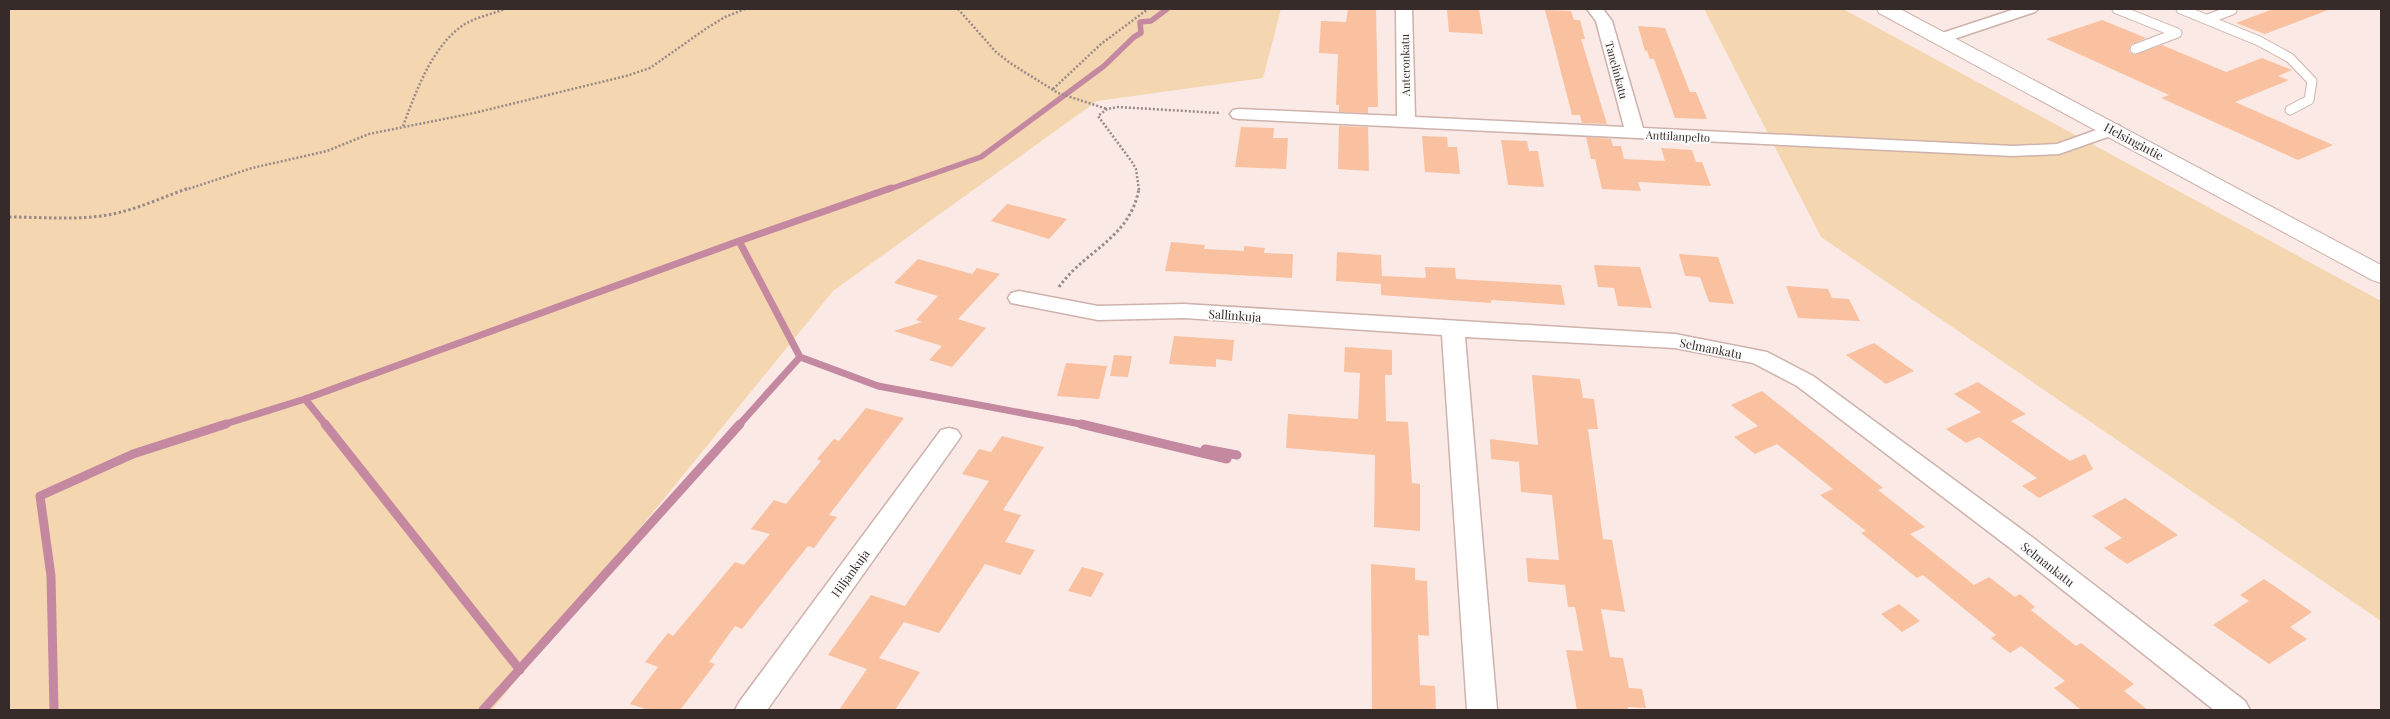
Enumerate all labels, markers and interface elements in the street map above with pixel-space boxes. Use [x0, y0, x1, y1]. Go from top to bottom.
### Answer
street label: Anteronkatu [1397, 33, 1413, 97]
street label: Tanelinkatu [1602, 40, 1632, 101]
street label: Helsingintie [2101, 119, 2167, 163]
street label: Anttilanpelto [1645, 127, 1710, 145]
street label: Sallinkuja [1208, 305, 1262, 325]
street label: Selmankatu [1678, 334, 1744, 362]
street label: Selmankatu [2018, 538, 2078, 590]
street label: Hiljankuja [827, 546, 873, 600]

